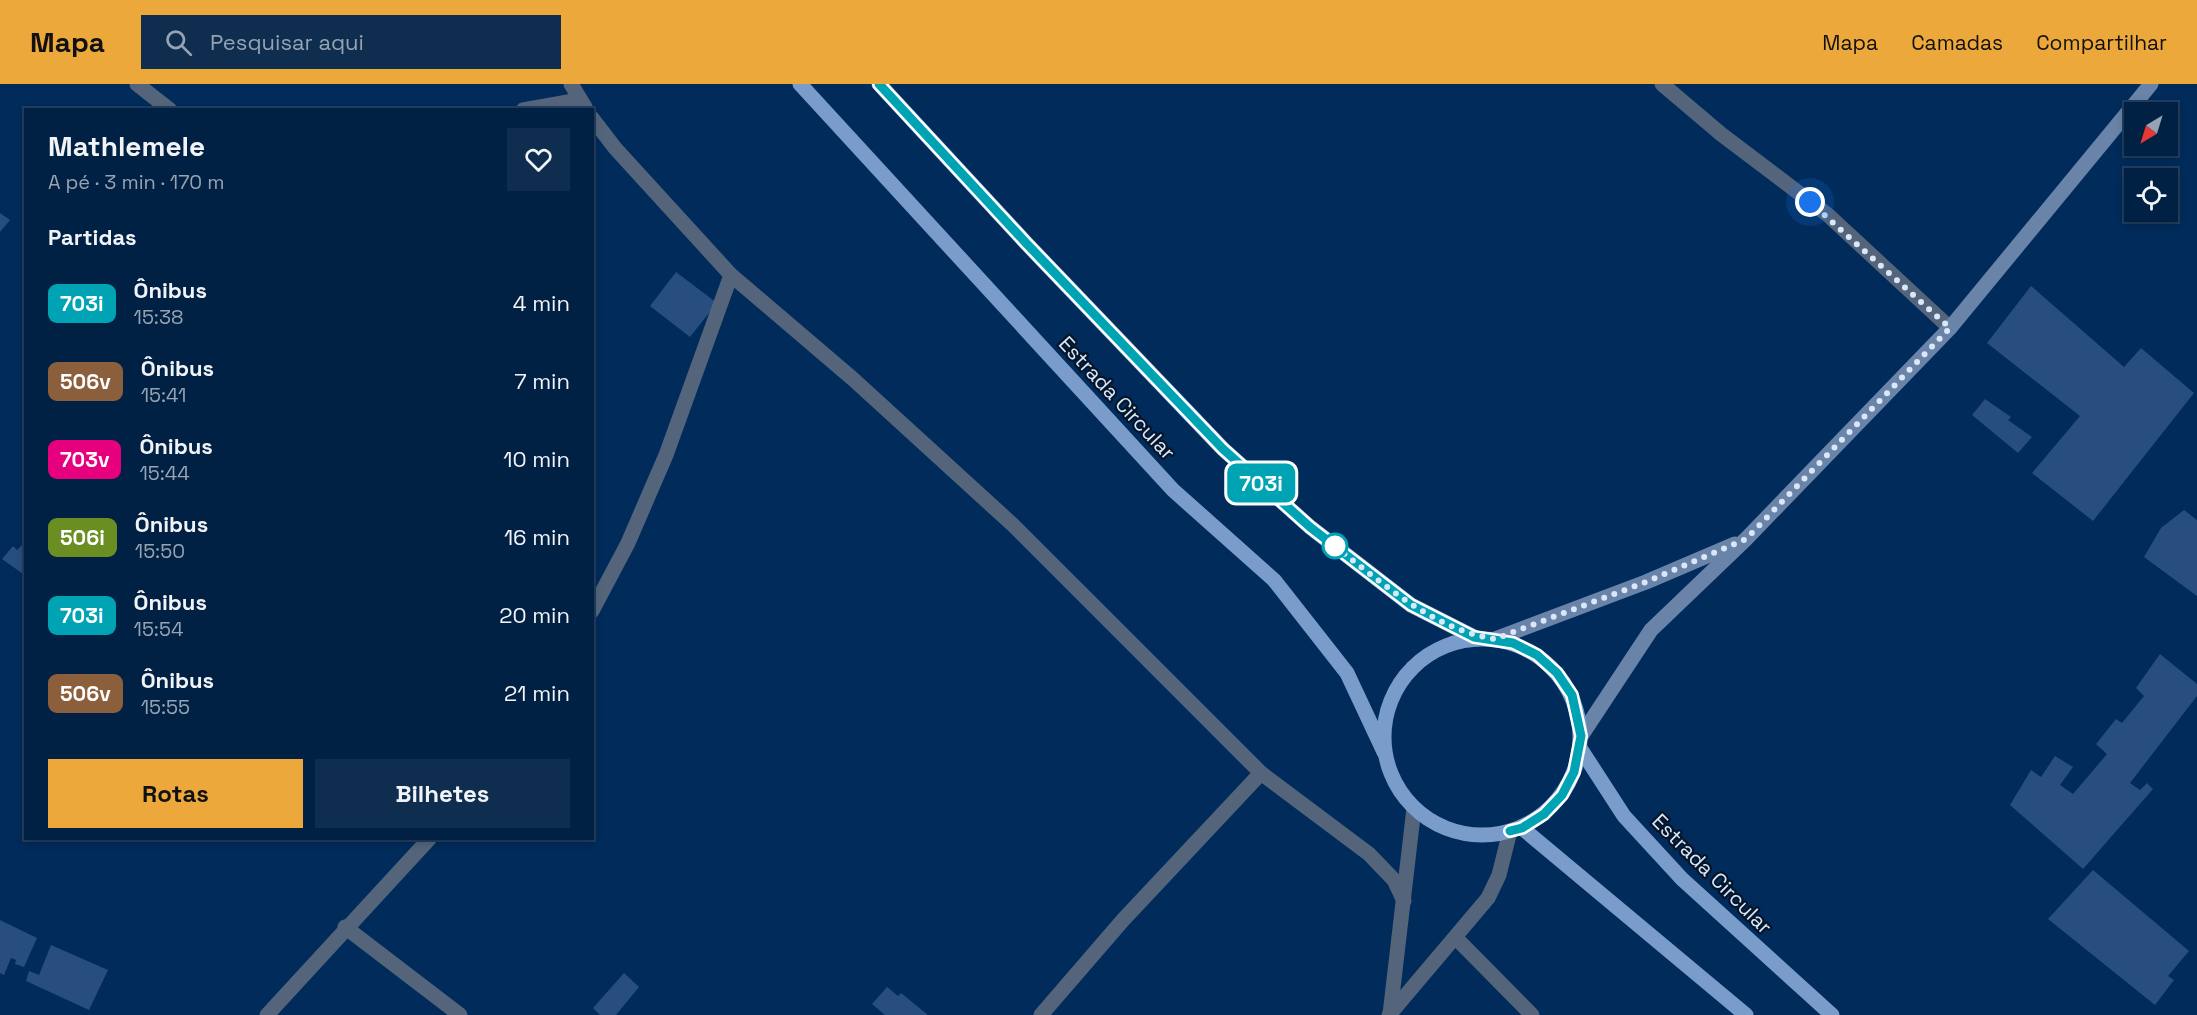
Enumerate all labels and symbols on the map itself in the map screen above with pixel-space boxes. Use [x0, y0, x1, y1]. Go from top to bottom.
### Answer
north arrow [2124, 102, 2178, 156]
your location [1795, 187, 1825, 217]
street label: Estrada Circular [1053, 330, 1182, 465]
line badge: 703i [1219, 464, 1303, 502]
unlabelled marker [1322, 533, 1348, 559]
street label: Estrada Circular [1646, 808, 1778, 940]

